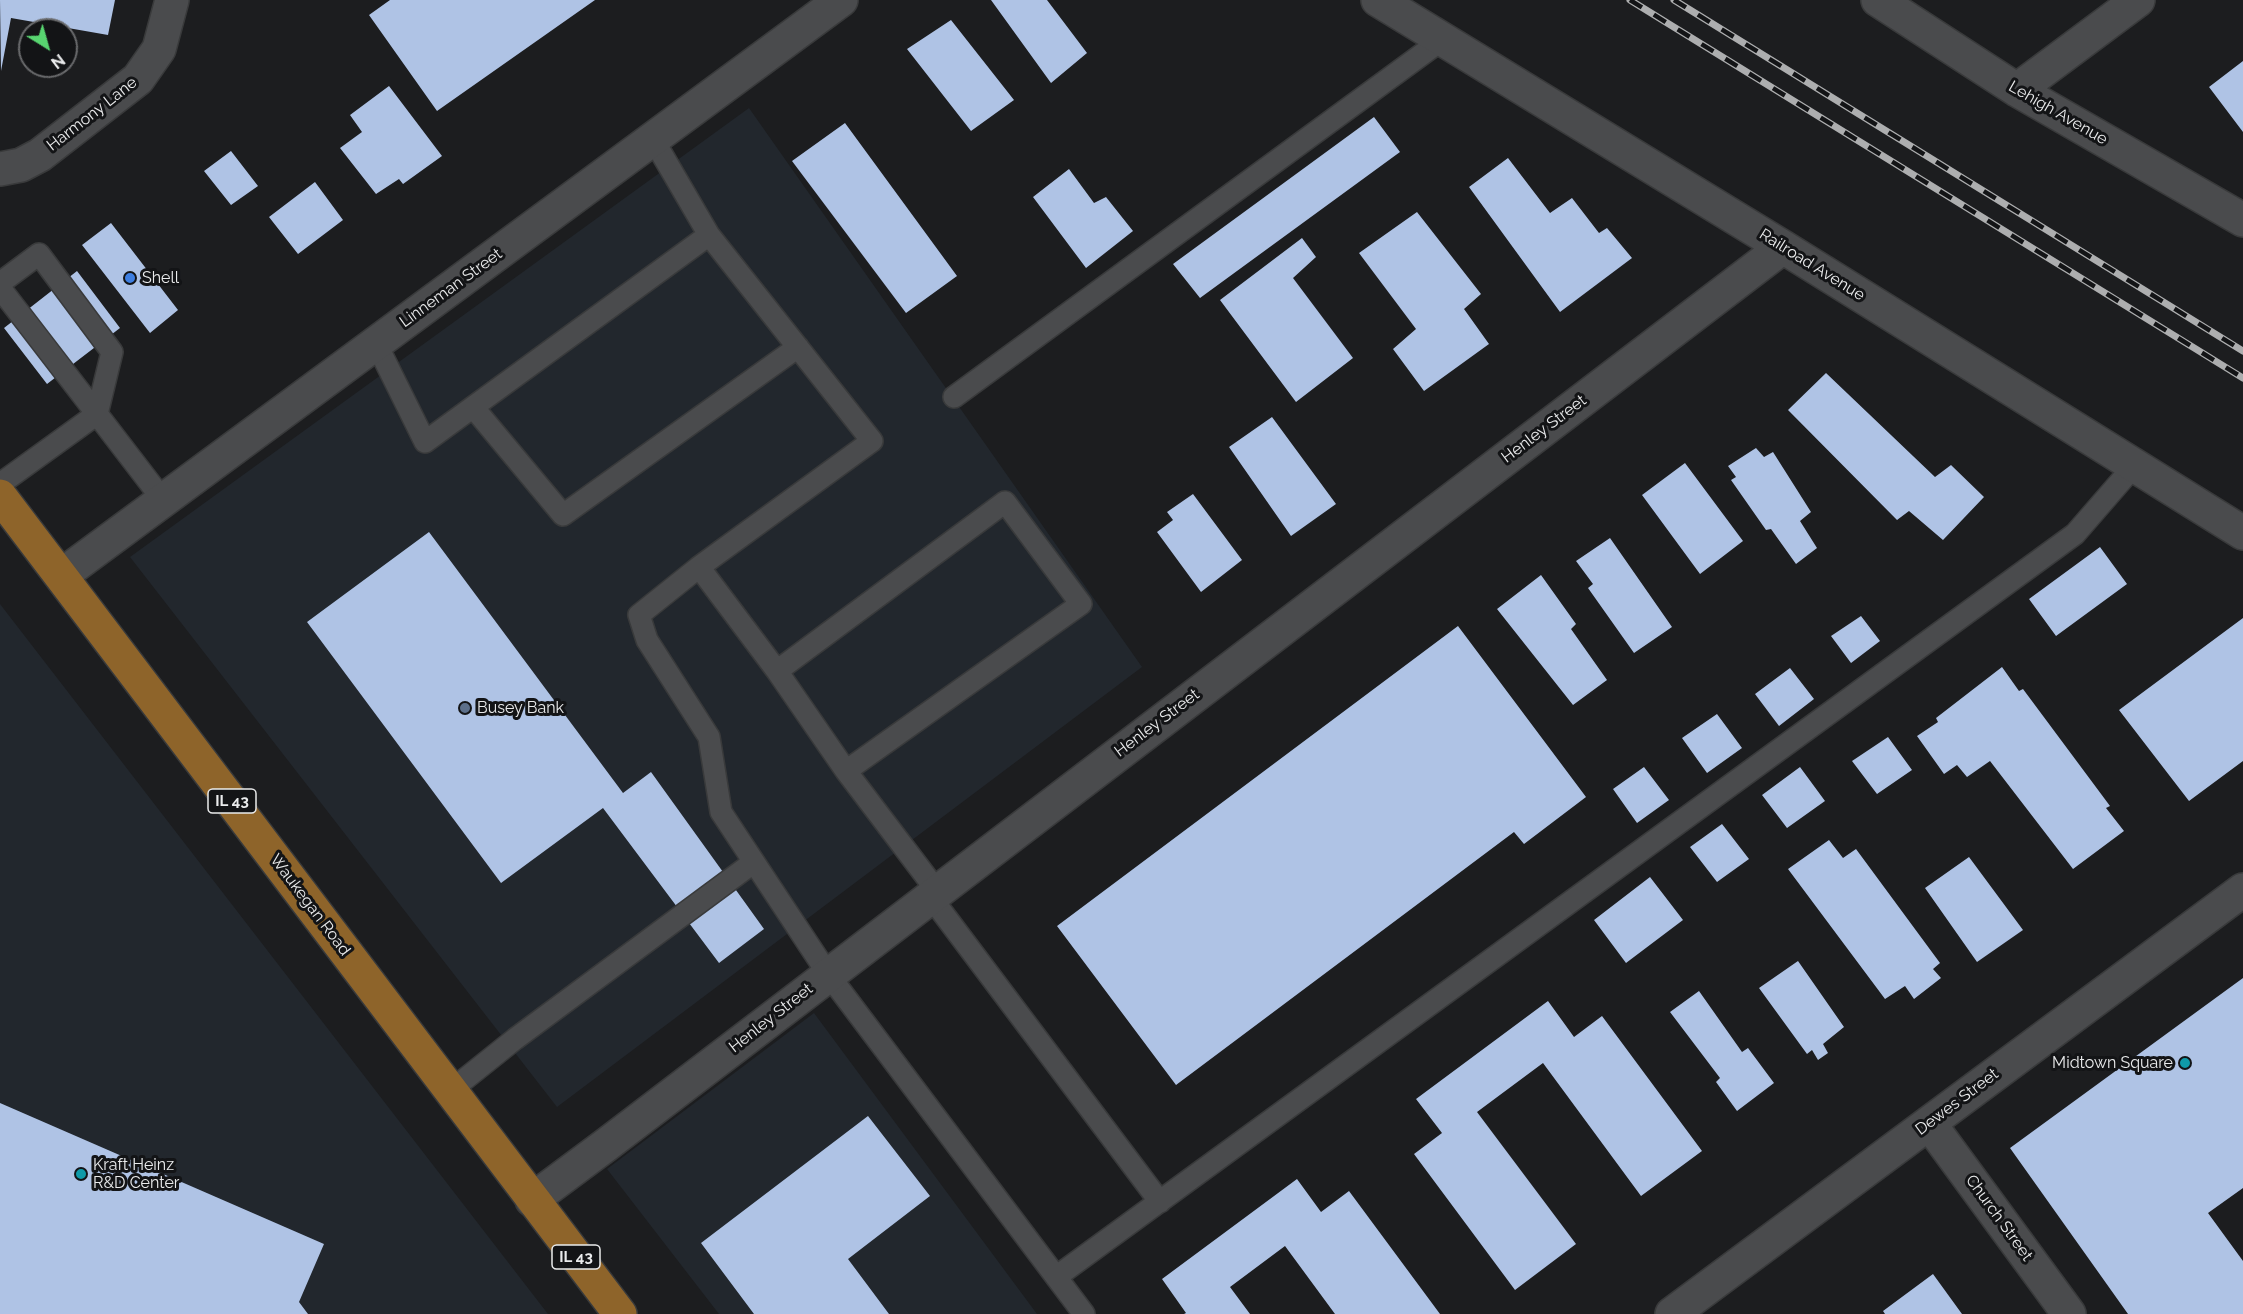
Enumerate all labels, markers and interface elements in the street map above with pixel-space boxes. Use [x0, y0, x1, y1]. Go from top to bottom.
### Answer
north arrow [18, 18, 78, 78]
text: N [47, 50, 69, 72]
street label: Harmony Lane [43, 73, 141, 155]
street label: Lehigh Avenue [2005, 77, 2111, 149]
street label: Railroad Avenue [1756, 225, 1868, 305]
street label: Linneman Street [396, 244, 506, 332]
place label: Shell [142, 268, 179, 288]
marker: Shell [123, 271, 137, 285]
street label: Henley Street [1498, 391, 1590, 467]
street label: Henley Street [1111, 685, 1203, 761]
place label: Busey Bank [477, 698, 564, 718]
marker: Busey Bank [458, 701, 472, 715]
road number: IL 43 [208, 789, 256, 813]
street label: Waukegan Road [266, 851, 354, 959]
street label: Henley Street [725, 979, 817, 1057]
place label: Midtown Square [2052, 1053, 2173, 1073]
marker: Midtown Square [2178, 1056, 2192, 1070]
street label: Dewes Street [1912, 1065, 2002, 1139]
place label: Kraft Heinz R&D Center [93, 1155, 179, 1193]
marker: Kraft Heinz R&D Center [74, 1167, 88, 1181]
street label: Church Street [1961, 1171, 2037, 1265]
road number: IL 43 [552, 1245, 600, 1269]

